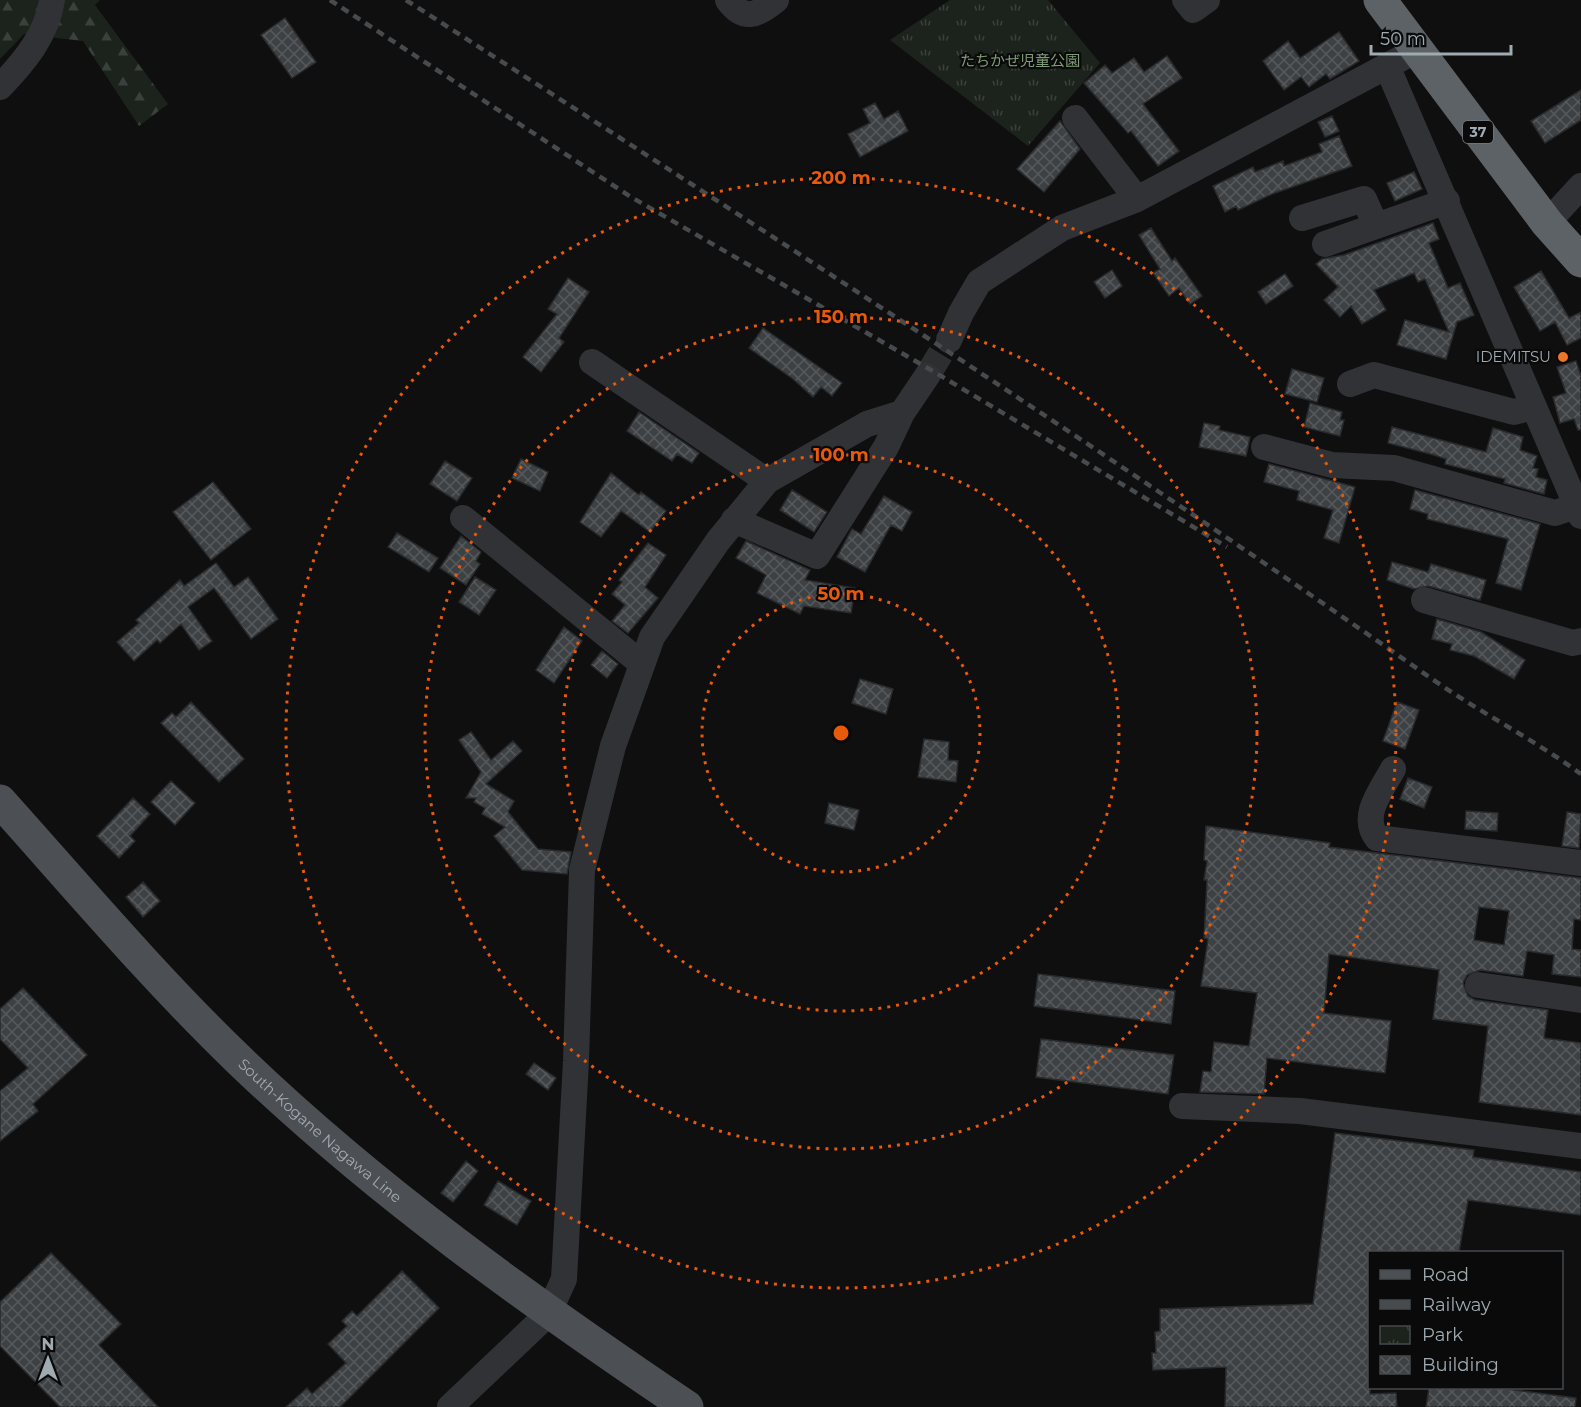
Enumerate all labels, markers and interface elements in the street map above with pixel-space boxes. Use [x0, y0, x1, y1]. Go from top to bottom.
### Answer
scale bar [1371, 18, 1510, 56]
text: 50 m [1380, 28, 1426, 50]
park label: たちかぜ児童公園 [960, 51, 1080, 70]
road number: 37 [1463, 121, 1493, 143]
text: 200 m [811, 167, 871, 189]
text: 150 m [814, 306, 868, 328]
place label: IDEMITSU [1476, 347, 1551, 366]
marker: IDEMITSU [1556, 350, 1570, 364]
text: 100 m [813, 444, 869, 466]
text: 50 m [818, 583, 864, 605]
centre of rings [831, 723, 851, 743]
street label: South-Kogane Nagawa Line [234, 1054, 406, 1207]
legend [1368, 1251, 1563, 1389]
text: Road [1422, 1264, 1469, 1286]
text: Railway [1422, 1294, 1491, 1316]
text: Park [1422, 1324, 1463, 1346]
north arrow [18, 1329, 78, 1389]
text: N [42, 1335, 54, 1354]
text: Building [1422, 1354, 1499, 1376]

